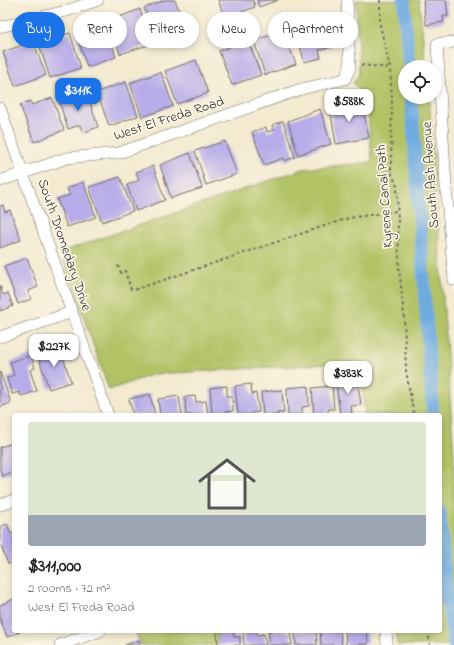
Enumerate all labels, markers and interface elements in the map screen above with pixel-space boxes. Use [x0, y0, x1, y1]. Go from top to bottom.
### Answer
chip: Buy [12, 12, 65, 48]
chip: Rent [73, 12, 127, 48]
chip: Filters [135, 12, 199, 48]
chip: New [207, 12, 260, 48]
chip: Apartment [268, 12, 358, 48]
map controls [398, 60, 442, 104]
button: locate [398, 60, 442, 104]
pin: $311K [50, 78, 106, 112]
text: $311K [64, 81, 92, 100]
pin: $588K [321, 89, 377, 123]
street label: West El Freda Road [111, 91, 227, 147]
text: $588K [333, 92, 365, 111]
street label: South Ash Avenue [417, 120, 445, 229]
street label: Kyrene Canal Path [371, 144, 400, 248]
street label: South Dromedary Drive [31, 176, 97, 315]
pin: $227K [26, 334, 82, 368]
text: $227K [38, 337, 70, 356]
pin: $383K [320, 361, 376, 395]
text: $383K [333, 364, 363, 383]
icon: home [191, 448, 263, 520]
text: $311,000 [28, 554, 81, 579]
text: 2 rooms · 72 m² [28, 579, 110, 598]
text: West El Freda Road [28, 598, 135, 617]

